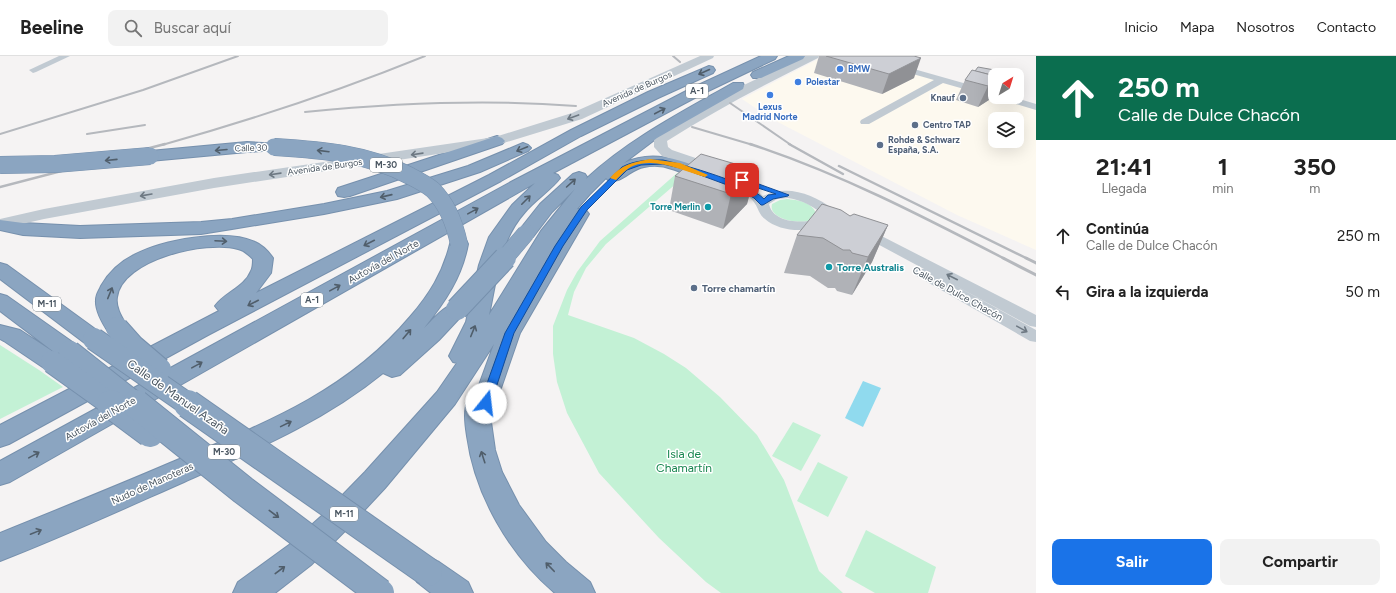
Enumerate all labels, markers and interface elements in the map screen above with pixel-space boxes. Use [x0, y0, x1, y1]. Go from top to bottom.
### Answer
search box [108, 10, 388, 46]
text: Beeline [20, 16, 84, 39]
icon: search [122, 17, 144, 39]
text: Buscar aquí [154, 19, 231, 37]
text: Inicio [1124, 19, 1158, 36]
text: Mapa [1180, 19, 1214, 36]
text: Nosotros [1236, 19, 1295, 36]
text: Contacto [1317, 19, 1376, 36]
place label: BMW [848, 63, 870, 74]
marker: BMW [835, 64, 845, 74]
street label: Avenida de Burgos [600, 68, 673, 109]
north arrow [988, 68, 1024, 104]
map controls [988, 68, 1024, 148]
one-way arrow [698, 69, 710, 76]
text: 250 m [1118, 70, 1200, 104]
icon: ahead [1052, 72, 1104, 124]
place label: Polestar [806, 76, 840, 87]
marker: Polestar [793, 77, 803, 87]
road number: A-1 [686, 84, 708, 98]
marker: Lexus Madrid Norte [765, 90, 775, 100]
place label: Knauf [931, 92, 955, 103]
marker: Knauf [958, 93, 968, 103]
place label: Lexus Madrid Norte [742, 101, 798, 122]
text: Calle de Dulce Chacón [1118, 104, 1300, 126]
one-way arrow [653, 106, 665, 114]
button: layers [988, 112, 1024, 148]
one-way arrow [567, 114, 579, 122]
place label: Centro TAP [923, 119, 971, 130]
marker: Centro TAP [910, 120, 920, 130]
place label: Rohde & Schwarz España, S.A. [888, 134, 960, 155]
marker: Rohde & Schwarz España, S.A. [875, 140, 885, 150]
street label: Calle 30 [234, 141, 268, 154]
one-way arrow [215, 146, 228, 153]
one-way arrow [516, 146, 528, 153]
one-way arrow [317, 147, 330, 155]
one-way arrow [411, 150, 424, 158]
text: 21:41 [1096, 152, 1152, 181]
text: 1 [1218, 152, 1228, 181]
text: 350 [1293, 152, 1336, 181]
one-way arrow [105, 156, 118, 164]
street label: Avenida de Burgos [287, 156, 363, 177]
road number: M-30 [370, 158, 402, 172]
pin [725, 163, 759, 197]
icon: arrive [731, 169, 753, 191]
one-way arrow [268, 170, 281, 178]
one-way arrow [566, 178, 576, 188]
text: Llegada [1101, 181, 1147, 196]
text: min [1212, 181, 1234, 196]
text: m [1309, 181, 1320, 196]
one-way arrow [140, 191, 153, 199]
one-way arrow [380, 192, 393, 200]
one-way arrow [521, 195, 531, 205]
place label: Torre Merlin [650, 201, 700, 212]
marker: Torre Merlin [703, 202, 713, 212]
one-way arrow [467, 206, 479, 214]
text: Continúa [1086, 220, 1149, 238]
icon: ahead [1052, 225, 1074, 247]
text: 250 m [1337, 227, 1380, 245]
street label: Autovía del Norte [346, 236, 421, 286]
one-way arrow [214, 238, 227, 245]
text: Calle de Dulce Chacón [1086, 238, 1217, 253]
one-way arrow [363, 240, 375, 247]
place label: Torre Australis [837, 261, 904, 274]
marker: Torre Australis [824, 262, 834, 272]
street label: Calle de Dulce Chacón [910, 263, 1005, 324]
one-way arrow [947, 273, 959, 280]
icon: left [1052, 281, 1074, 303]
place label: Torre chamartín [702, 282, 775, 295]
one-way arrow [329, 283, 341, 291]
marker: Torre chamartín [689, 283, 699, 293]
text: Gira a la izquierda [1086, 283, 1208, 301]
text: 50 m [1345, 283, 1380, 301]
one-way arrow [106, 287, 114, 299]
road number: A-1 [301, 293, 323, 307]
road number: M-11 [33, 297, 61, 311]
one-way arrow [248, 299, 260, 307]
one-way arrow [469, 326, 477, 338]
one-way arrow [1016, 326, 1028, 334]
one-way arrow [403, 329, 412, 339]
street label: Calle de Manuel Azaña [124, 357, 232, 437]
one-way arrow [191, 360, 203, 368]
position arrow [465, 382, 507, 424]
street label: Autovía del Norte [63, 393, 138, 443]
one-way arrow [280, 420, 292, 427]
road number: M-30 [208, 445, 240, 459]
park label: Isla de Chamartín [656, 447, 712, 475]
one-way arrow [28, 450, 40, 458]
one-way arrow [479, 451, 486, 464]
street label: Nudo de Manoteras [109, 459, 196, 507]
road number: M-11 [330, 507, 358, 521]
one-way arrow [269, 510, 280, 518]
one-way arrow [30, 528, 42, 536]
button: Salir [1052, 539, 1212, 585]
button: Compartir [1220, 539, 1380, 585]
one-way arrow [545, 562, 555, 572]
one-way arrow [274, 565, 285, 574]

